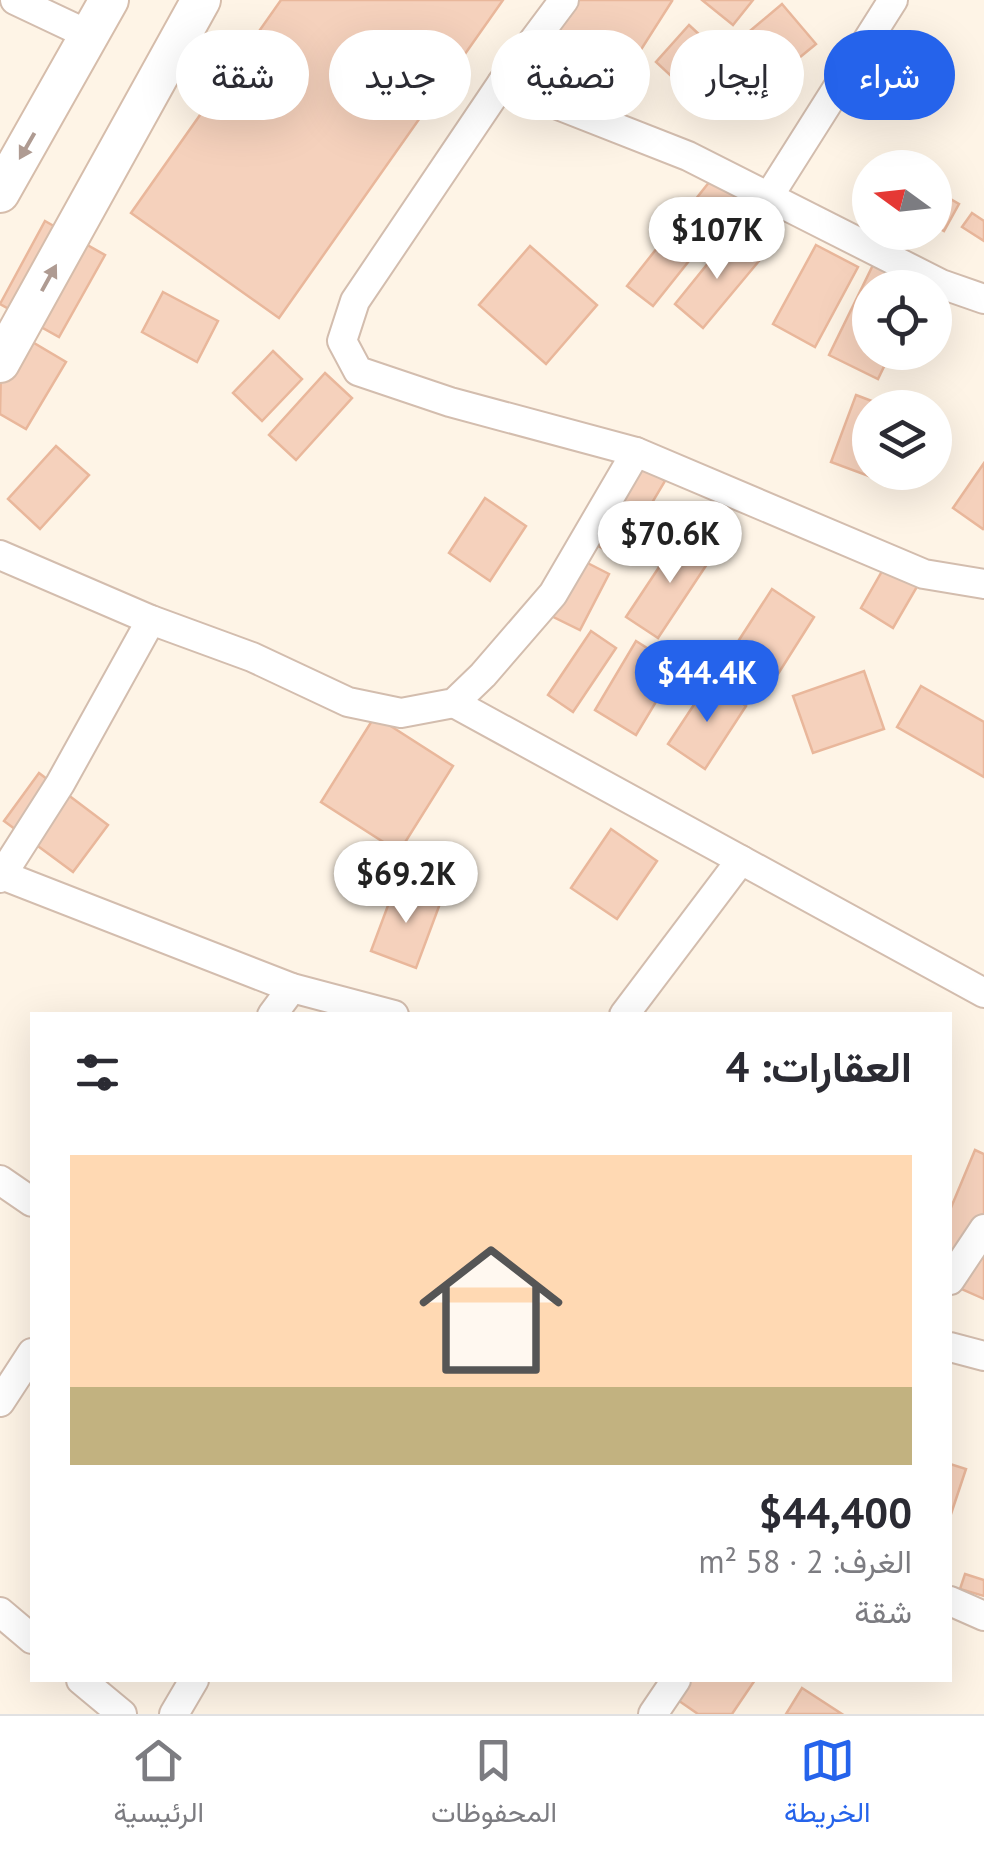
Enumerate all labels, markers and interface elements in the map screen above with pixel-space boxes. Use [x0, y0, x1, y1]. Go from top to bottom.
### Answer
chip: شقة [176, 30, 309, 120]
chip: جديد [329, 30, 471, 120]
chip: تصفية [491, 30, 650, 120]
chip: إيجار [670, 30, 804, 120]
chip: شراء [824, 30, 955, 120]
one-way arrow [18, 132, 36, 160]
north arrow [852, 150, 952, 250]
map controls [852, 150, 952, 490]
pin: $107K [647, 197, 787, 282]
text: $107K [671, 208, 763, 250]
one-way arrow [40, 264, 57, 293]
button: locate [852, 270, 952, 370]
button: layers [852, 390, 952, 490]
pin: $70.6K [589, 501, 751, 586]
text: $70.6K [620, 512, 720, 554]
pin: $44.4K [626, 640, 788, 725]
text: $44.4K [657, 651, 757, 693]
pin: $69.2K [325, 841, 487, 926]
text: $69.2K [356, 852, 456, 894]
text: العقارات: 4 [725, 1039, 912, 1094]
icon: filters [70, 1045, 125, 1100]
icon: home [401, 1220, 581, 1400]
text: $44,400 [759, 1485, 912, 1540]
text: الغرف: 2 · 58 m² [698, 1540, 912, 1582]
text: شقة [854, 1590, 912, 1632]
tab: الرئيسية [113, 1733, 204, 1837]
tab: المحفوظات [431, 1733, 557, 1837]
tab: الخريطة [784, 1733, 871, 1837]

